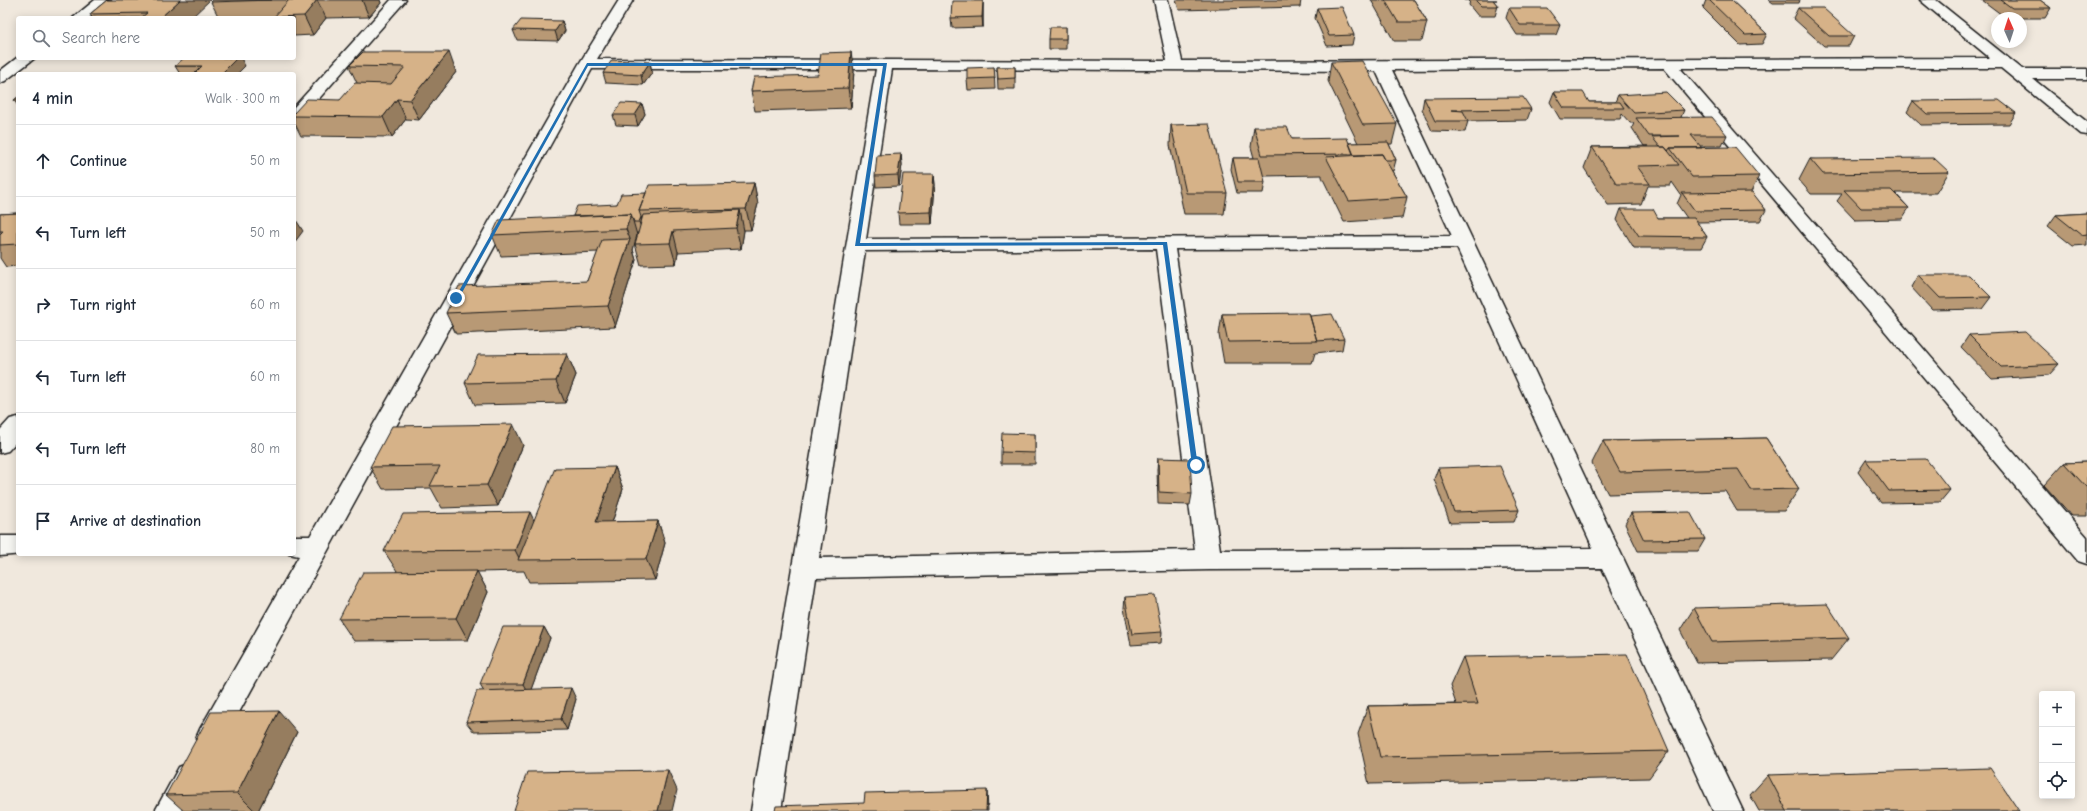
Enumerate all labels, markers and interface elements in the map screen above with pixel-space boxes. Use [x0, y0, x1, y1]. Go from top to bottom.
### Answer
north arrow [1991, 12, 2027, 48]
search box [16, 16, 296, 60]
icon: search [30, 27, 52, 49]
text: Search here [62, 29, 140, 47]
text: 4 min [32, 89, 73, 108]
text: Walk · 300 m [205, 91, 280, 106]
icon: ahead [32, 150, 54, 172]
text: Continue [70, 152, 127, 170]
text: 50 m [250, 153, 280, 168]
icon: left [32, 222, 54, 244]
text: Turn left [70, 224, 126, 242]
text: 50 m [250, 225, 280, 240]
route end [447, 289, 465, 307]
icon: right [32, 294, 54, 316]
text: Turn right [70, 296, 136, 314]
text: 60 m [250, 297, 280, 312]
icon: left [32, 366, 54, 388]
text: Turn left [70, 368, 126, 386]
text: 60 m [250, 369, 280, 384]
icon: left [32, 438, 54, 460]
text: Turn left [70, 440, 126, 458]
text: 80 m [250, 441, 280, 456]
route start [1187, 456, 1205, 474]
icon: arrive [32, 510, 54, 532]
text: Arrive at destination [70, 512, 201, 530]
map controls [2039, 691, 2075, 799]
button: + [2039, 691, 2075, 727]
button: − [2039, 727, 2075, 763]
button: locate [2039, 763, 2075, 799]

